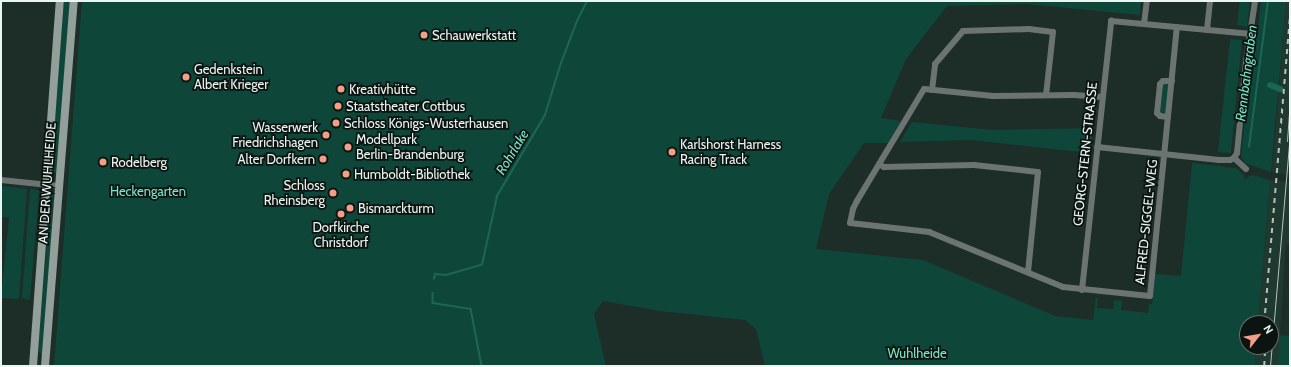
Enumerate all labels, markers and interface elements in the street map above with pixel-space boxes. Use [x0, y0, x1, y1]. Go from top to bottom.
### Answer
water label: Rennbahngraben [1232, 24, 1260, 122]
place label: Schauwerkstatt [432, 27, 516, 43]
marker: Schauwerkstatt [419, 30, 429, 40]
place label: Gedenkstein Albert Krieger [194, 62, 268, 93]
marker: Gedenkstein Albert Krieger [181, 72, 191, 82]
place label: Kreativhütte [349, 81, 416, 97]
street label: GEORG-STERN-STRASSE [1070, 81, 1100, 227]
marker: Kreativhütte [336, 84, 346, 94]
place label: Staatstheater Cottbus [346, 98, 465, 114]
marker: Staatstheater Cottbus [333, 101, 343, 111]
place label: Schloss Königs-Wusterhausen [344, 115, 508, 131]
marker: Schloss Königs-Wusterhausen [331, 118, 341, 128]
place label: Wasserwerk Friedrichshagen [232, 120, 318, 151]
street label: AN DER WUHLHEIDE [35, 122, 59, 244]
water label: Rohrlake [492, 127, 532, 177]
marker: Wasserwerk Friedrichshagen [321, 130, 331, 140]
place label: Modellpark Berlin-Brandenburg [356, 132, 464, 163]
place label: Karlshorst Harness Racing Track [680, 137, 781, 168]
marker: Modellpark Berlin-Brandenburg [343, 142, 353, 152]
marker: Karlshorst Harness Racing Track [667, 147, 677, 157]
place label: Alter Dorfkern [238, 151, 315, 167]
place label: Rodelberg [111, 154, 167, 170]
marker: Alter Dorfkern [318, 154, 328, 164]
marker: Rodelberg [98, 157, 108, 167]
street label: ALFRED-SIGGEL-WEG [1132, 159, 1160, 285]
place label: Humboldt-Bibliothek [354, 166, 470, 182]
marker: Humboldt-Bibliothek [341, 169, 351, 179]
place label: Schloss Rheinsberg [264, 178, 325, 209]
park label: Heckengarten [110, 183, 186, 199]
marker: Schloss Rheinsberg [328, 188, 338, 198]
place label: Bismarckturm [358, 200, 434, 216]
marker: Bismarckturm [345, 203, 355, 213]
marker: Dorfkirche Christdorf [336, 209, 346, 219]
place label: Dorfkirche Christdorf [312, 220, 370, 251]
north arrow [1239, 315, 1279, 355]
text: N [1260, 322, 1276, 336]
park label: Wuhlheide [887, 345, 947, 361]

